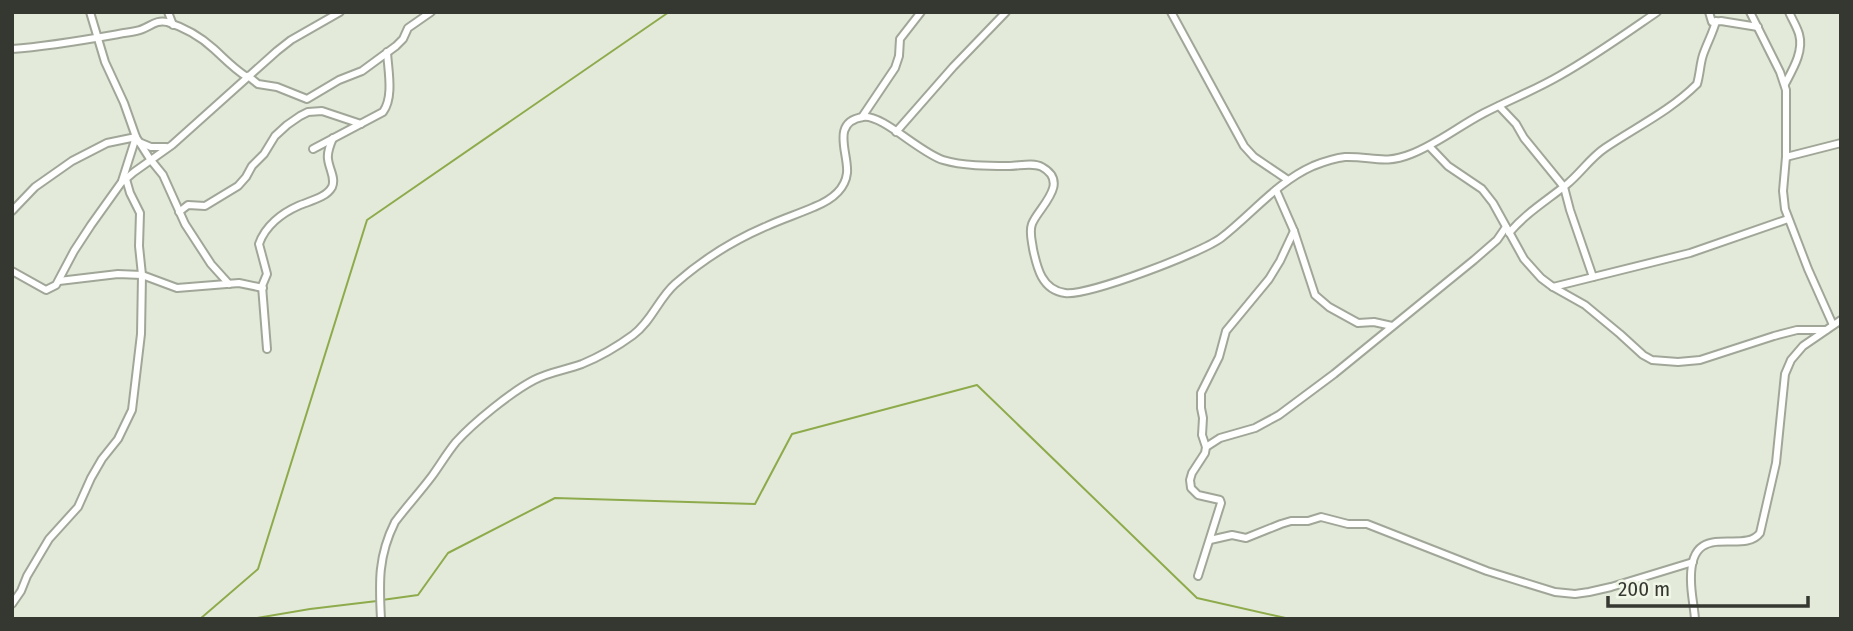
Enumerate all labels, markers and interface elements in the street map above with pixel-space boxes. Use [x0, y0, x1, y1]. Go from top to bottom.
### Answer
scale bar [1608, 564, 1808, 608]
text: 200 m [1618, 576, 1670, 602]

